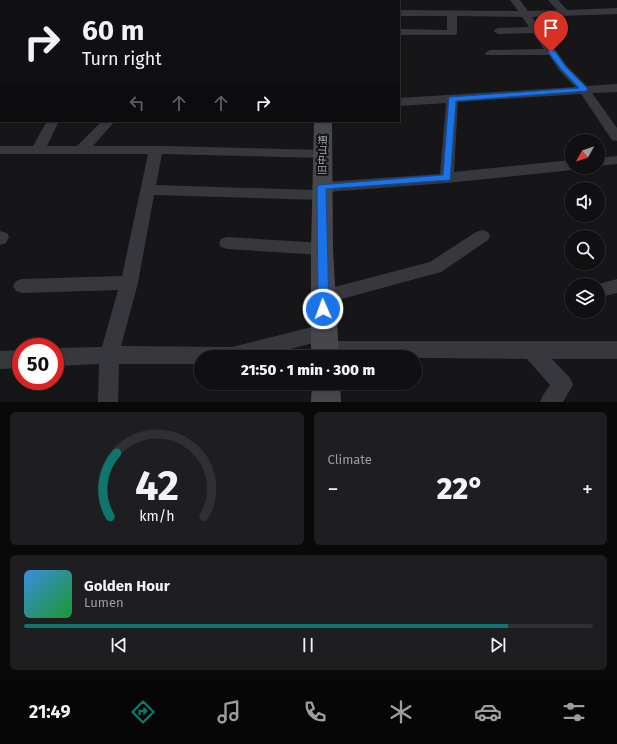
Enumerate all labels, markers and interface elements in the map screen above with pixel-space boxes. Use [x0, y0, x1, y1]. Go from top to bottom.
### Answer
pin [534, 11, 568, 52]
text: 60 m [82, 14, 144, 47]
icon: right [16, 16, 68, 68]
icon: arrive [540, 17, 562, 39]
text: Turn right [82, 48, 162, 70]
icon: left [126, 92, 148, 114]
icon: ahead [168, 92, 190, 114]
icon: ahead [210, 92, 232, 114]
icon: right [252, 92, 274, 114]
north arrow [565, 134, 605, 174]
map controls [565, 134, 605, 318]
street label: 旧中山道 [317, 135, 329, 175]
button: sound [565, 182, 605, 222]
button: search [565, 230, 605, 270]
button: layers [565, 278, 605, 318]
position arrow [302, 288, 344, 330]
speed limit sign: 50 [12, 338, 64, 390]
text: 21:50 · 1 min · 300 m [241, 361, 375, 379]
text: Climate [328, 452, 372, 467]
text: 42 [135, 460, 179, 510]
text: 22° [437, 471, 484, 507]
text: − [328, 476, 339, 503]
text: + [582, 476, 593, 503]
text: km/h [139, 507, 174, 524]
text: Golden Hour [84, 577, 170, 595]
text: Lumen [84, 595, 124, 610]
icon: previous [108, 634, 130, 656]
icon: pause [297, 634, 319, 656]
icon: next [487, 634, 509, 656]
icon: directions [129, 698, 157, 726]
icon: music [215, 698, 243, 726]
icon: phone [301, 698, 329, 726]
icon: climate [387, 698, 415, 726]
icon: car [474, 698, 502, 726]
icon: filters [560, 698, 588, 726]
text: 21:49 [29, 701, 71, 723]

